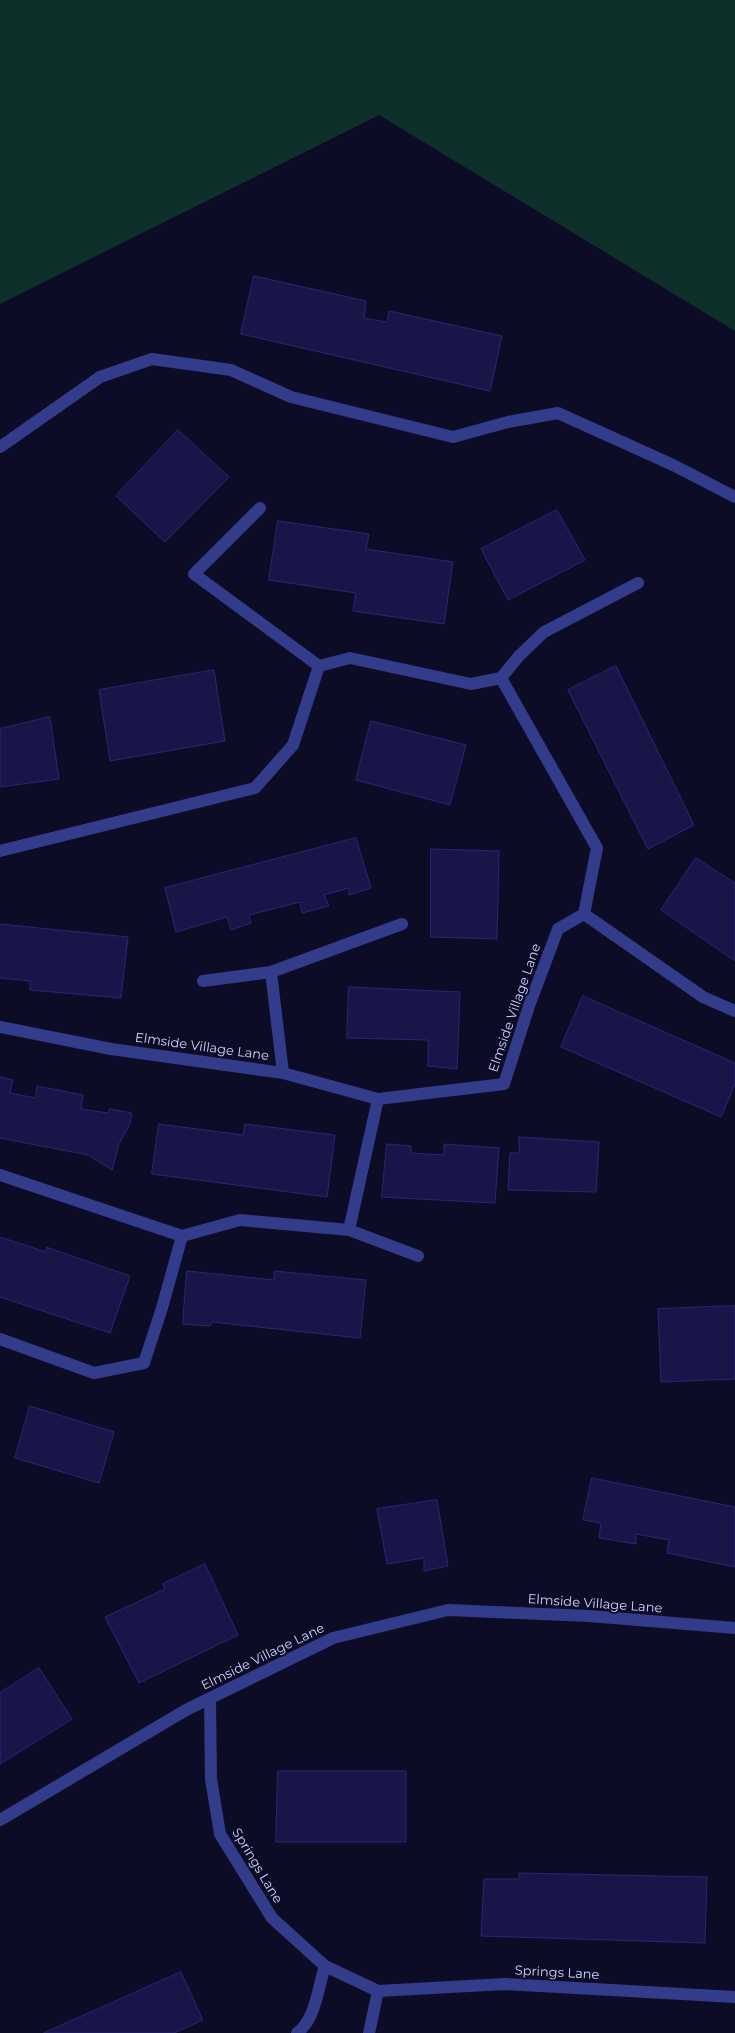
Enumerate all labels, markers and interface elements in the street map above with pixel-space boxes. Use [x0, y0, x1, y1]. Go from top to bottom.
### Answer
street label: Elmside Village Lane [486, 942, 544, 1074]
street label: Elmside Village Lane [134, 1030, 270, 1064]
street label: Elmside Village Lane [527, 1592, 663, 1616]
street label: Elmside Village Lane [199, 1620, 327, 1694]
street label: Springs Lane [228, 1826, 286, 1906]
street label: Springs Lane [514, 1963, 600, 1983]

